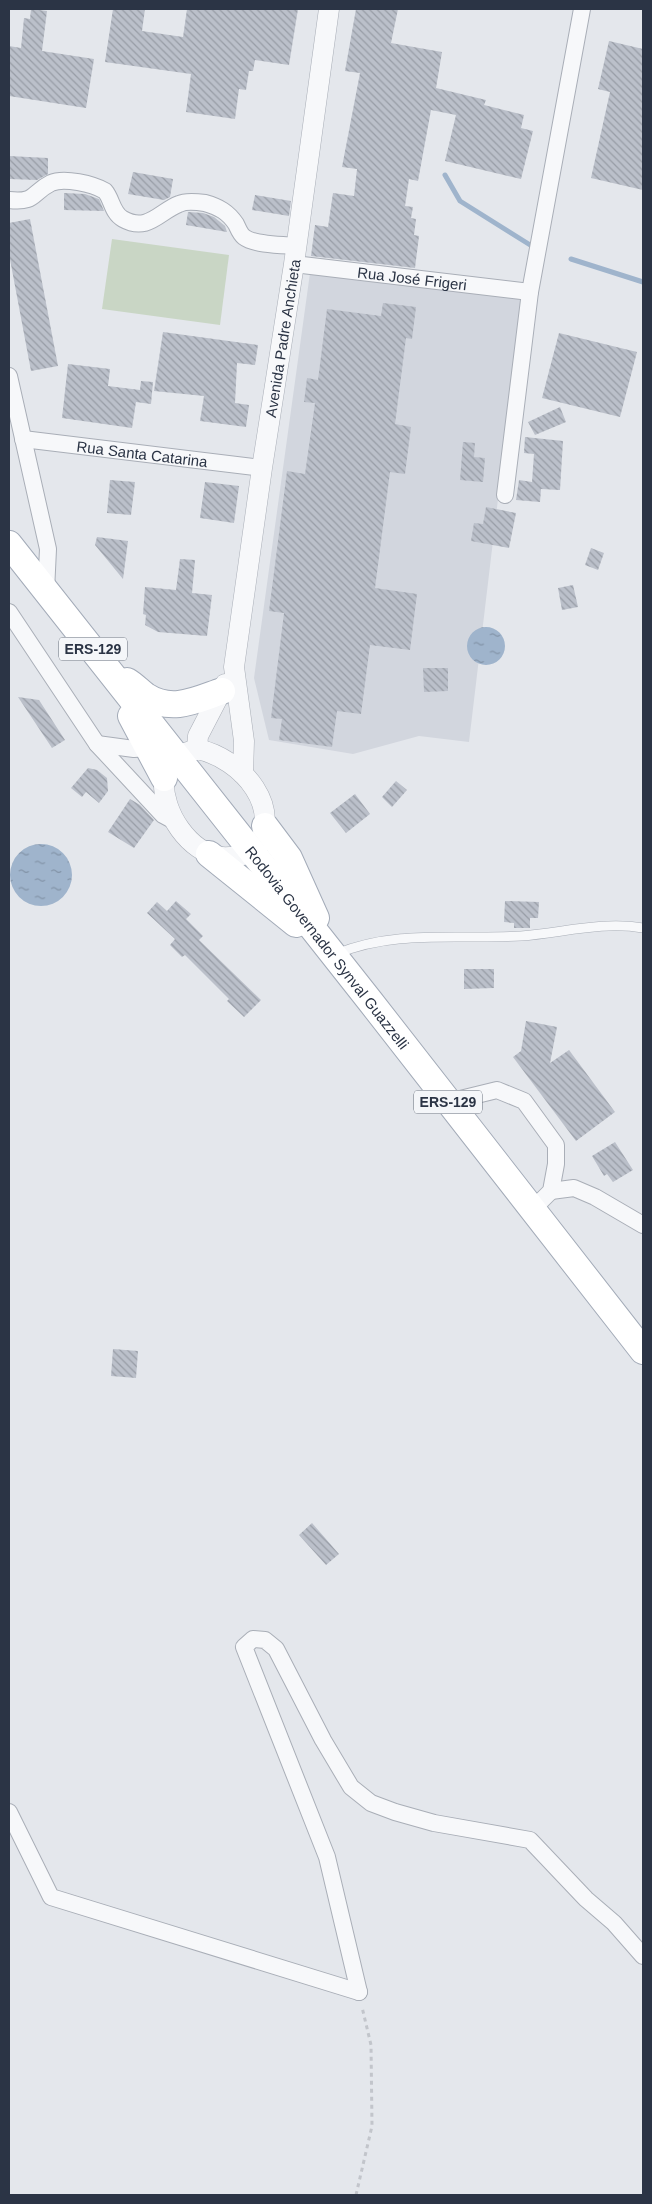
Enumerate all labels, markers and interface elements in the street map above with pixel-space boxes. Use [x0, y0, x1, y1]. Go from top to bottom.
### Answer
street label: Avenida Padre Anchieta [262, 257, 303, 419]
street label: Rua José Frigeri [356, 263, 468, 293]
street label: Rua Santa Catarina [76, 437, 209, 470]
road number: ERS-129 [59, 638, 127, 661]
street label: Rodovia Governador Synval Guazzelli [242, 843, 413, 1052]
road number: ERS-129 [414, 1090, 482, 1114]

